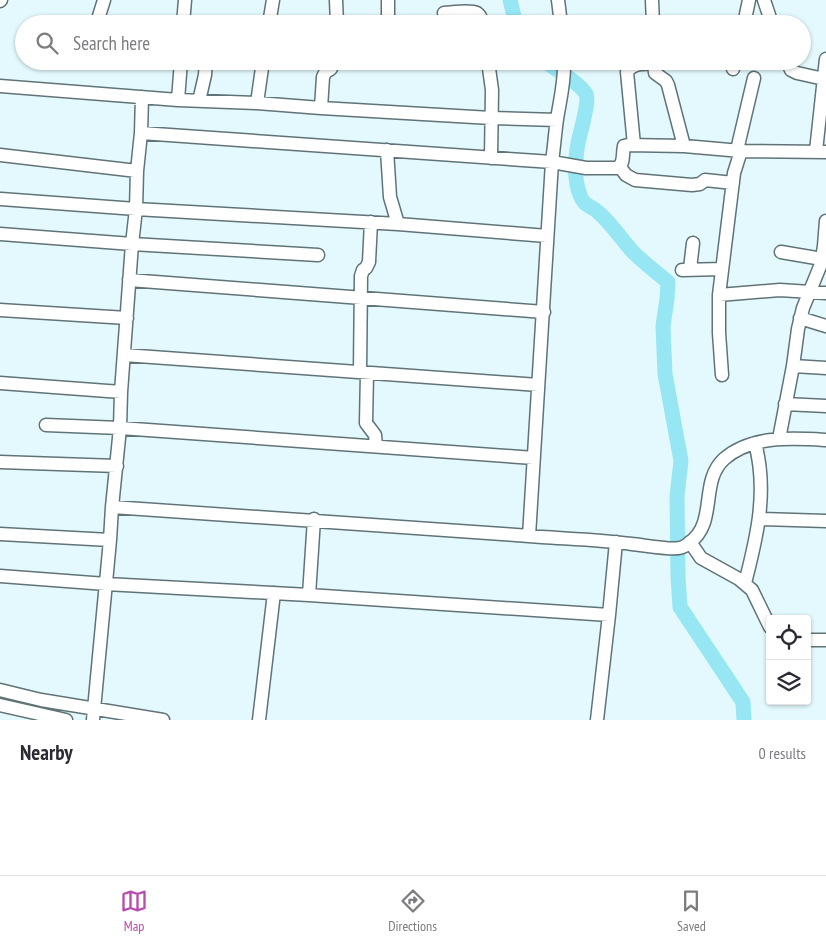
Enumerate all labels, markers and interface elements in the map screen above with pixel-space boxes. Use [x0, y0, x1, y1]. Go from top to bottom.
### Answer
search box [15, 15, 811, 70]
icon: search [33, 29, 61, 57]
text: Search here [73, 31, 150, 55]
map controls [766, 615, 811, 705]
button: locate [766, 615, 811, 660]
button: layers [766, 660, 811, 705]
text: Nearby [20, 739, 73, 766]
text: 0 results [759, 743, 806, 763]
tab: Map [120, 887, 148, 935]
tab: Directions [388, 887, 437, 935]
tab: Saved [677, 887, 706, 935]

